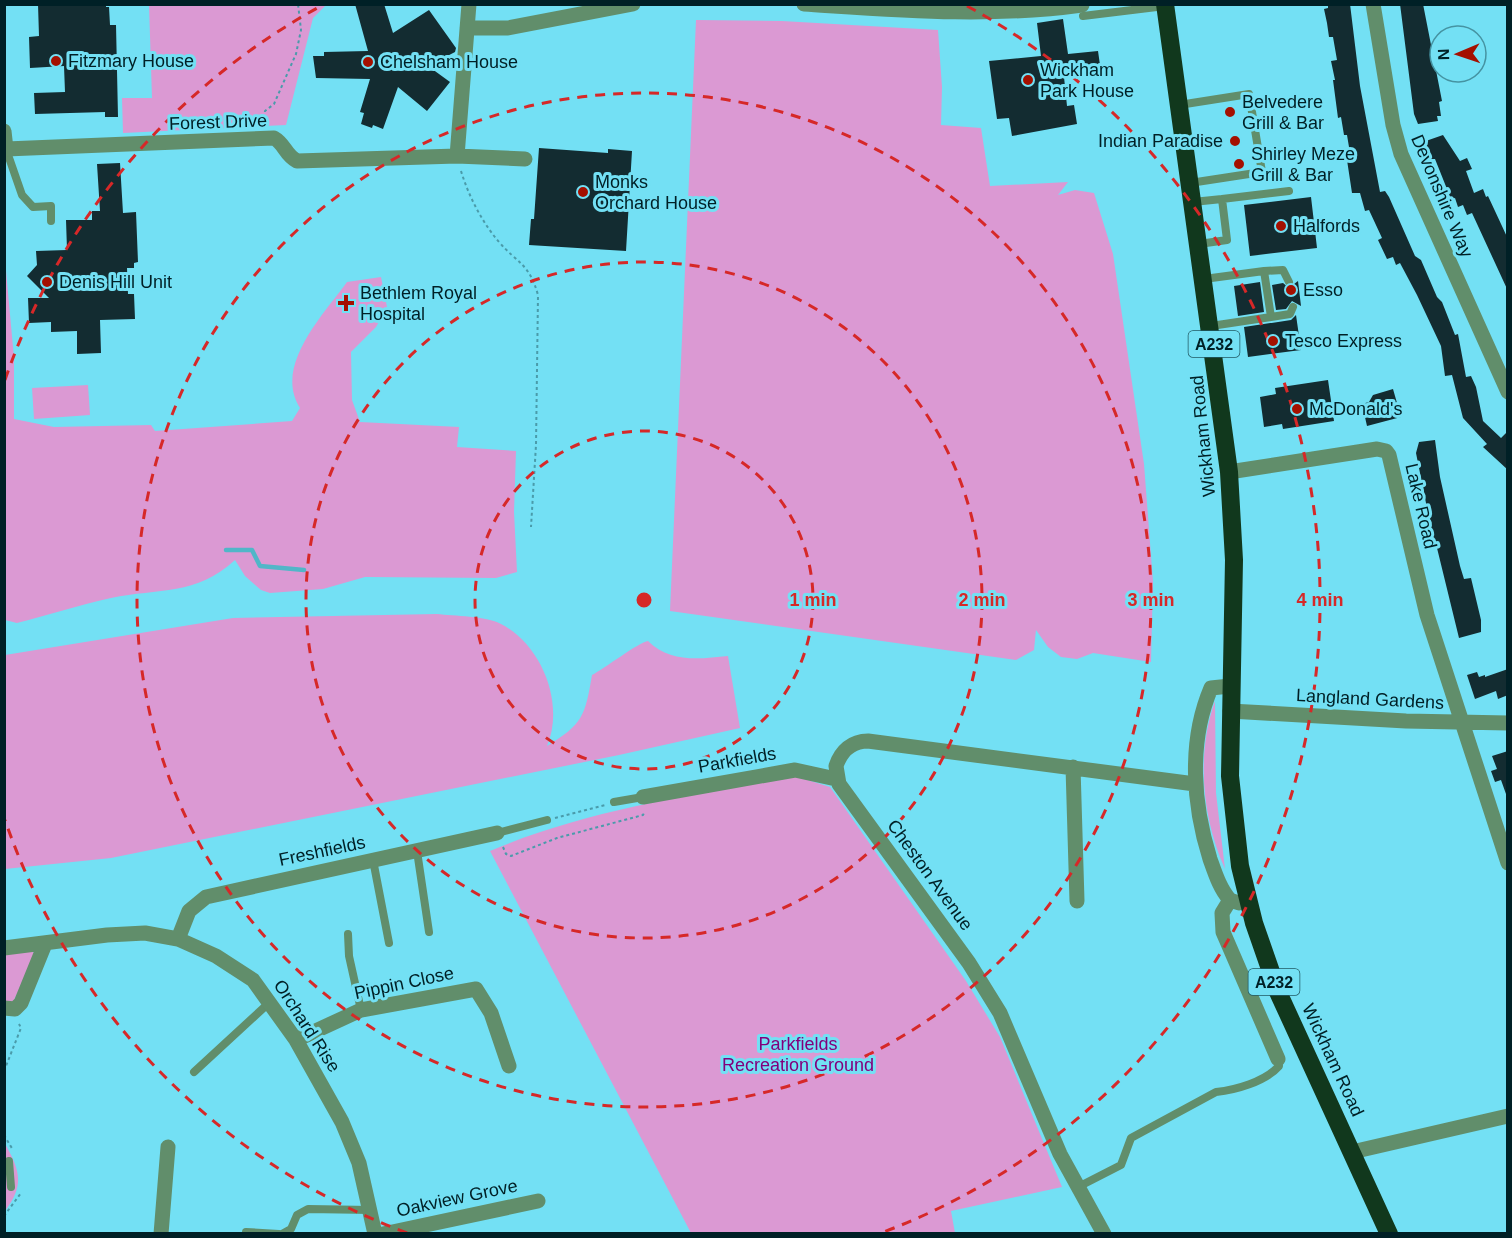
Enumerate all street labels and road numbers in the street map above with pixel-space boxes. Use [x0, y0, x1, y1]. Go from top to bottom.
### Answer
street label: Forest Drive [169, 110, 267, 134]
street label: Devonshire Way [1407, 132, 1477, 260]
road number: A232 [1188, 331, 1240, 357]
street label: Wickham Road [1187, 374, 1219, 498]
street label: Lake Road [1401, 461, 1441, 551]
street label: Langland Gardens [1296, 685, 1444, 713]
street label: Parkfields [696, 743, 778, 777]
street label: Cheston Avenue [883, 816, 977, 934]
street label: Freshfields [277, 832, 367, 870]
street label: Pippin Close [352, 963, 456, 1003]
road number: A232 [1248, 969, 1300, 995]
street label: Orchard Rise [270, 976, 344, 1076]
street label: Wickham Road [1298, 1000, 1368, 1120]
street label: Oakview Grove [395, 1175, 519, 1221]

